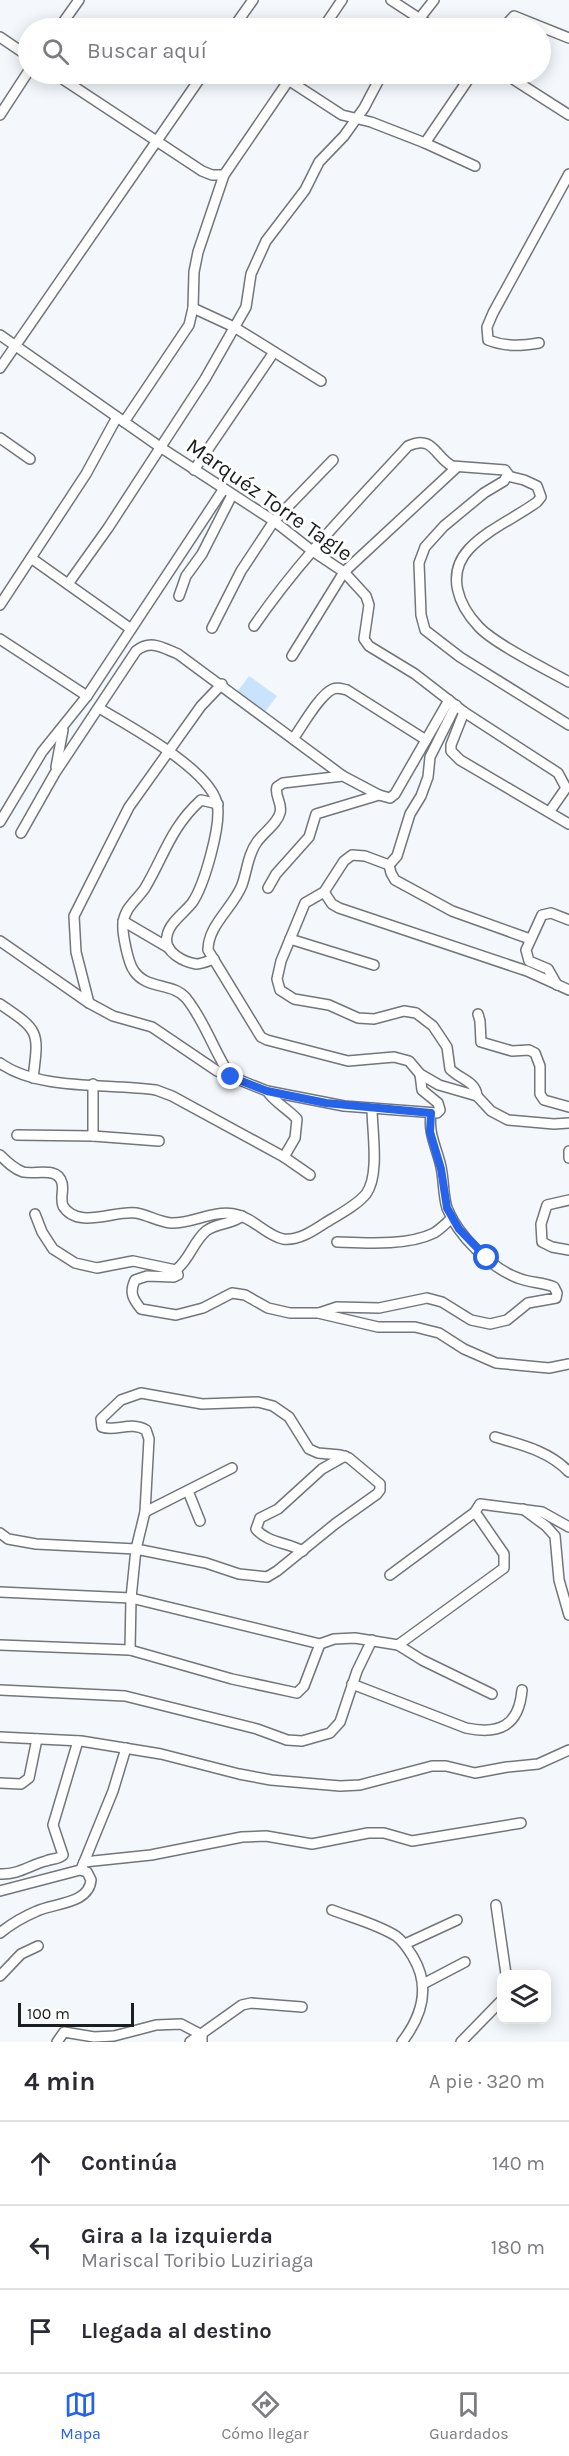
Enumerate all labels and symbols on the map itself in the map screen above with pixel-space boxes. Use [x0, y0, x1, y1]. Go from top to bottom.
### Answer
street label: Marquéz Torre Tagle [181, 433, 357, 567]
route end [217, 1063, 243, 1089]
route start [473, 1244, 499, 1270]
scale bar [18, 2000, 134, 2028]

